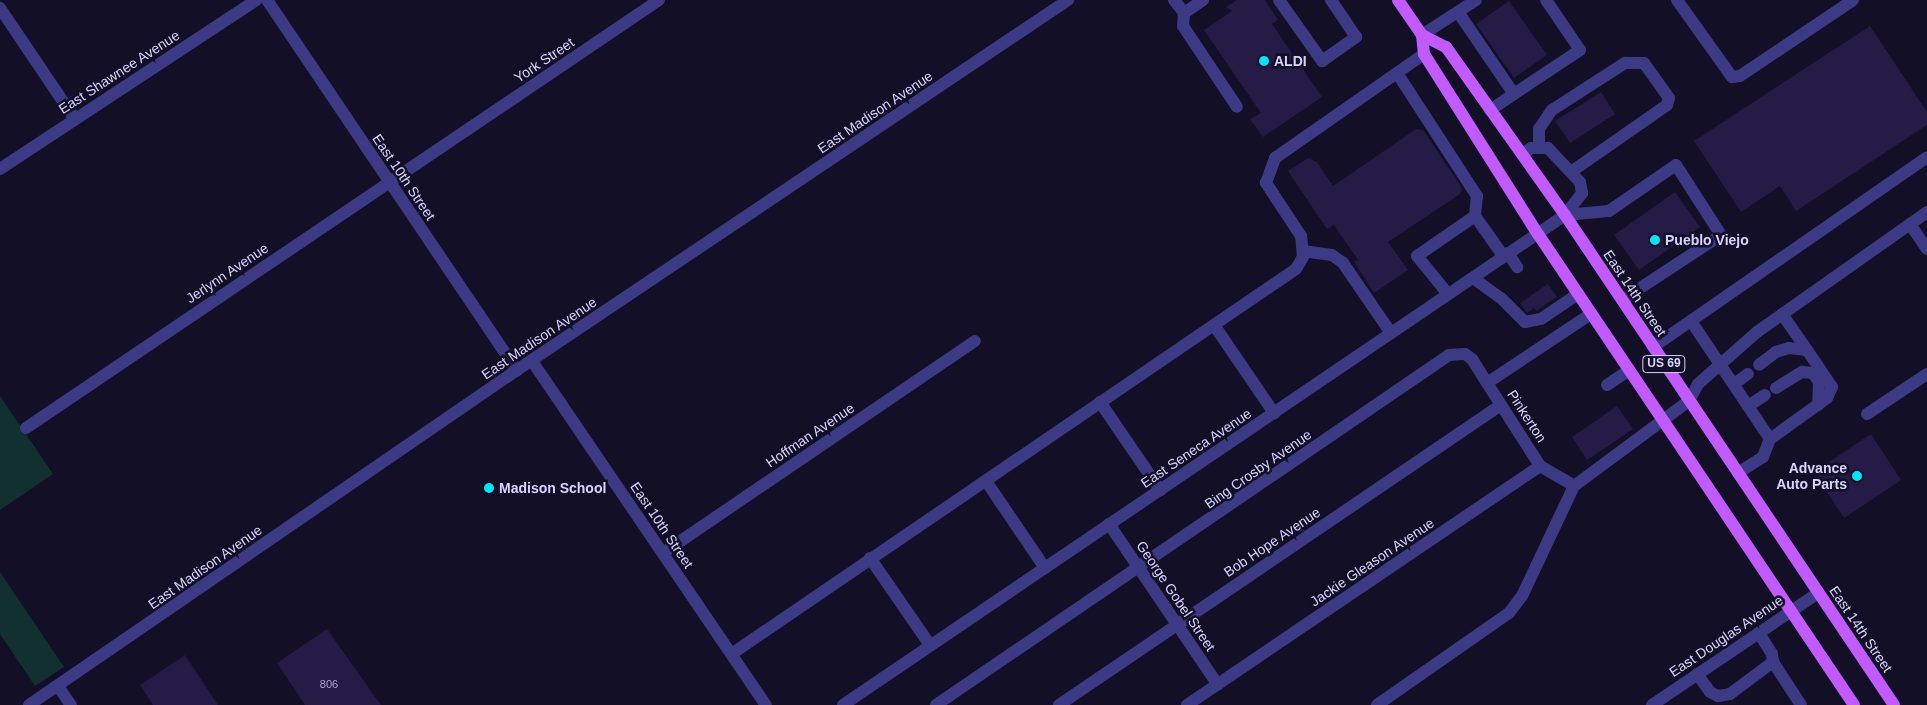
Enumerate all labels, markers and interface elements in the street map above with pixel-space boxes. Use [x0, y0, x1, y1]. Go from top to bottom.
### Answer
street label: East Shawnee Avenue [55, 26, 183, 118]
street label: York Street [511, 34, 577, 86]
place label: ALDI [1274, 53, 1307, 69]
marker: ALDI [1258, 55, 1270, 67]
street label: East Madison Avenue [814, 67, 936, 157]
street label: East 10th Street [369, 131, 439, 223]
place label: Pueblo Viejo [1665, 232, 1749, 248]
marker: Pueblo Viejo [1649, 234, 1661, 246]
street label: Jerlynn Avenue [182, 239, 272, 307]
street label: East 14th Street [1600, 247, 1670, 339]
street label: East Madison Avenue [478, 293, 600, 383]
road number: US 69 [1642, 354, 1686, 374]
street label: Pinkerton [1504, 387, 1550, 445]
street label: Hoffman Avenue [762, 399, 858, 471]
street label: East Seneca Avenue [1137, 405, 1255, 491]
street label: Bing Crosby Avenue [1201, 426, 1315, 512]
place label: Advance Auto Parts [1776, 460, 1847, 492]
marker: Advance Auto Parts [1851, 470, 1863, 482]
street label: East 10th Street [627, 479, 697, 571]
place label: Madison School [499, 480, 606, 496]
marker: Madison School [483, 482, 495, 494]
street label: Bob Hope Avenue [1220, 503, 1324, 581]
street label: Jackie Gleason Avenue [1306, 514, 1438, 610]
street label: East Madison Avenue [145, 521, 265, 613]
street label: George Gobel Street [1133, 538, 1219, 654]
street label: East 14th Street [1826, 583, 1896, 675]
street label: East Douglas Avenue [1666, 591, 1786, 681]
house number: 806 [320, 677, 338, 691]

